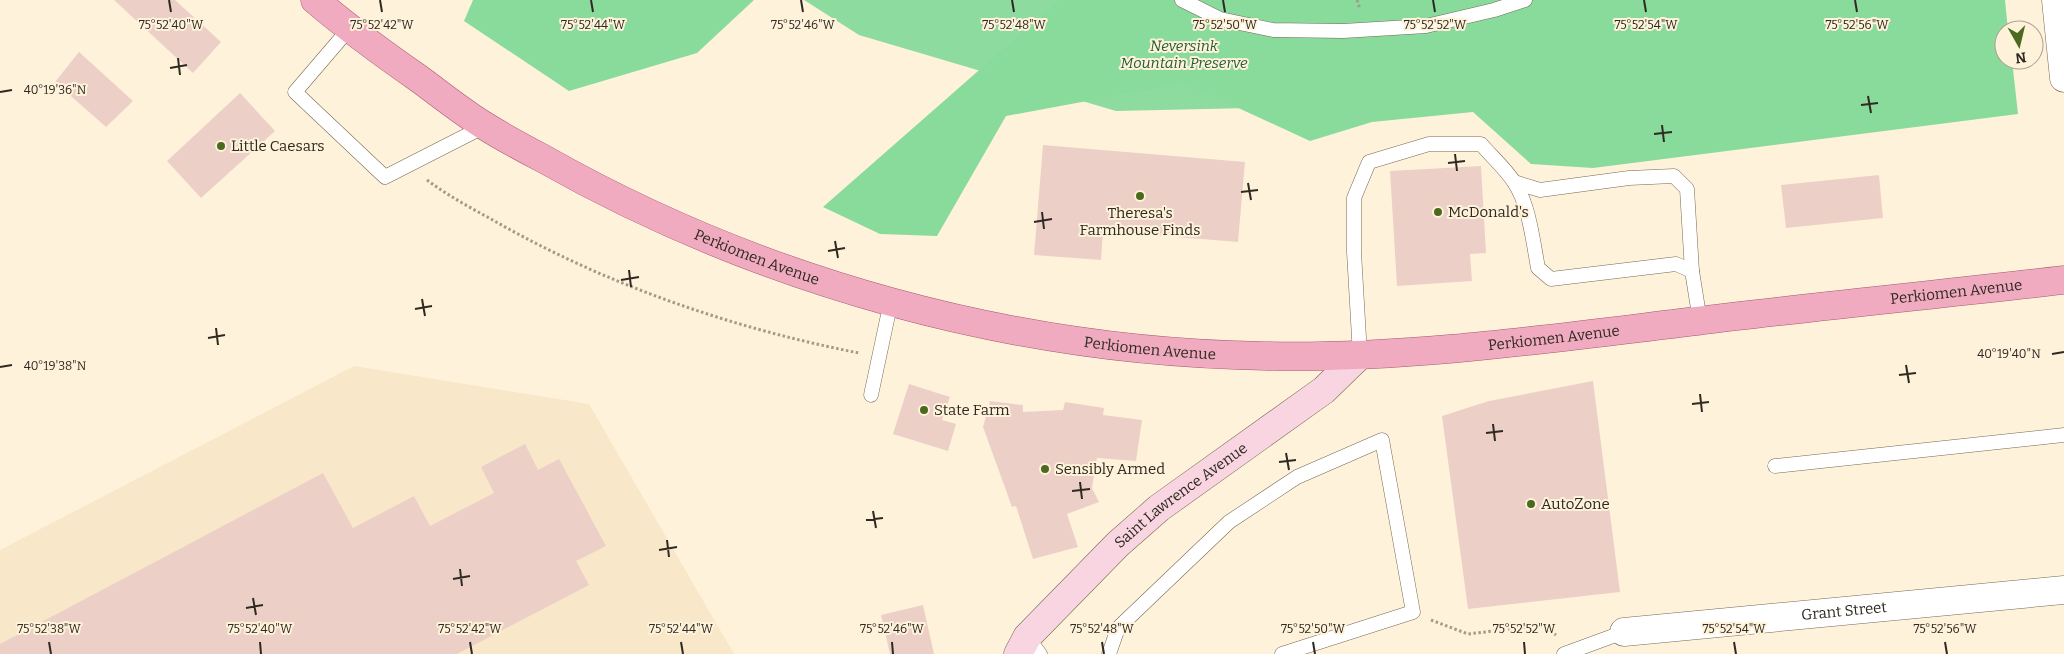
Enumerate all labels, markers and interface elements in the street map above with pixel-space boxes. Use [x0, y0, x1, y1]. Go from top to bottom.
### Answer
text: 75°52'40"W [139, 18, 204, 32]
text: 75°52'42"W [350, 18, 414, 32]
text: 75°52'44"W [561, 18, 626, 32]
text: 75°52'46"W [771, 18, 836, 32]
text: 75°52'48"W [982, 18, 1047, 32]
text: 75°52'50"W [1193, 18, 1258, 32]
text: 75°52'52"W [1404, 18, 1467, 32]
text: 75°52'54"W [1614, 18, 1678, 32]
text: 75°52'56"W [1825, 18, 1889, 32]
north arrow [1994, 20, 2044, 70]
park label: Neversink Mountain Preserve [1120, 37, 1248, 72]
text: N [2014, 48, 2027, 67]
text: 40°19'36"N [24, 83, 87, 97]
place label: Little Caesars [231, 137, 325, 155]
marker: Little Caesars [215, 140, 227, 152]
marker: Theresa's Farmhouse Finds [1134, 190, 1146, 202]
place label: McDonald's [1448, 203, 1529, 221]
place label: Theresa's Farmhouse Finds [1080, 204, 1200, 239]
marker: McDonald's [1432, 206, 1444, 218]
street label: Perkiomen Avenue [691, 225, 822, 289]
street label: Perkiomen Avenue [1889, 276, 2023, 308]
street label: Perkiomen Avenue [1487, 321, 1621, 354]
street label: Perkiomen Avenue [1083, 333, 1216, 363]
text: 40°19'40"N [1977, 347, 2041, 361]
text: 40°19'38"N [24, 359, 87, 373]
place label: State Farm [934, 401, 1010, 419]
marker: State Farm [918, 404, 930, 416]
street label: Saint Lawrence Avenue [1111, 439, 1251, 552]
place label: Sensibly Armed [1055, 460, 1165, 478]
marker: Sensibly Armed [1039, 463, 1051, 475]
place label: AutoZone [1541, 495, 1610, 513]
marker: AutoZone [1525, 498, 1537, 510]
street label: Grant Street [1800, 598, 1888, 624]
text: 75°52'38"W [17, 622, 81, 636]
text: 75°52'40"W [228, 622, 293, 636]
text: 75°52'42"W [438, 622, 502, 636]
text: 75°52'44"W [649, 622, 714, 636]
text: 75°52'46"W [860, 622, 925, 636]
text: 75°52'48"W [1070, 622, 1135, 636]
text: 75°52'50"W [1281, 622, 1346, 636]
text: 75°52'52"W [1493, 622, 1556, 636]
text: 75°52'54"W [1702, 622, 1766, 636]
text: 75°52'56"W [1913, 622, 1977, 636]

